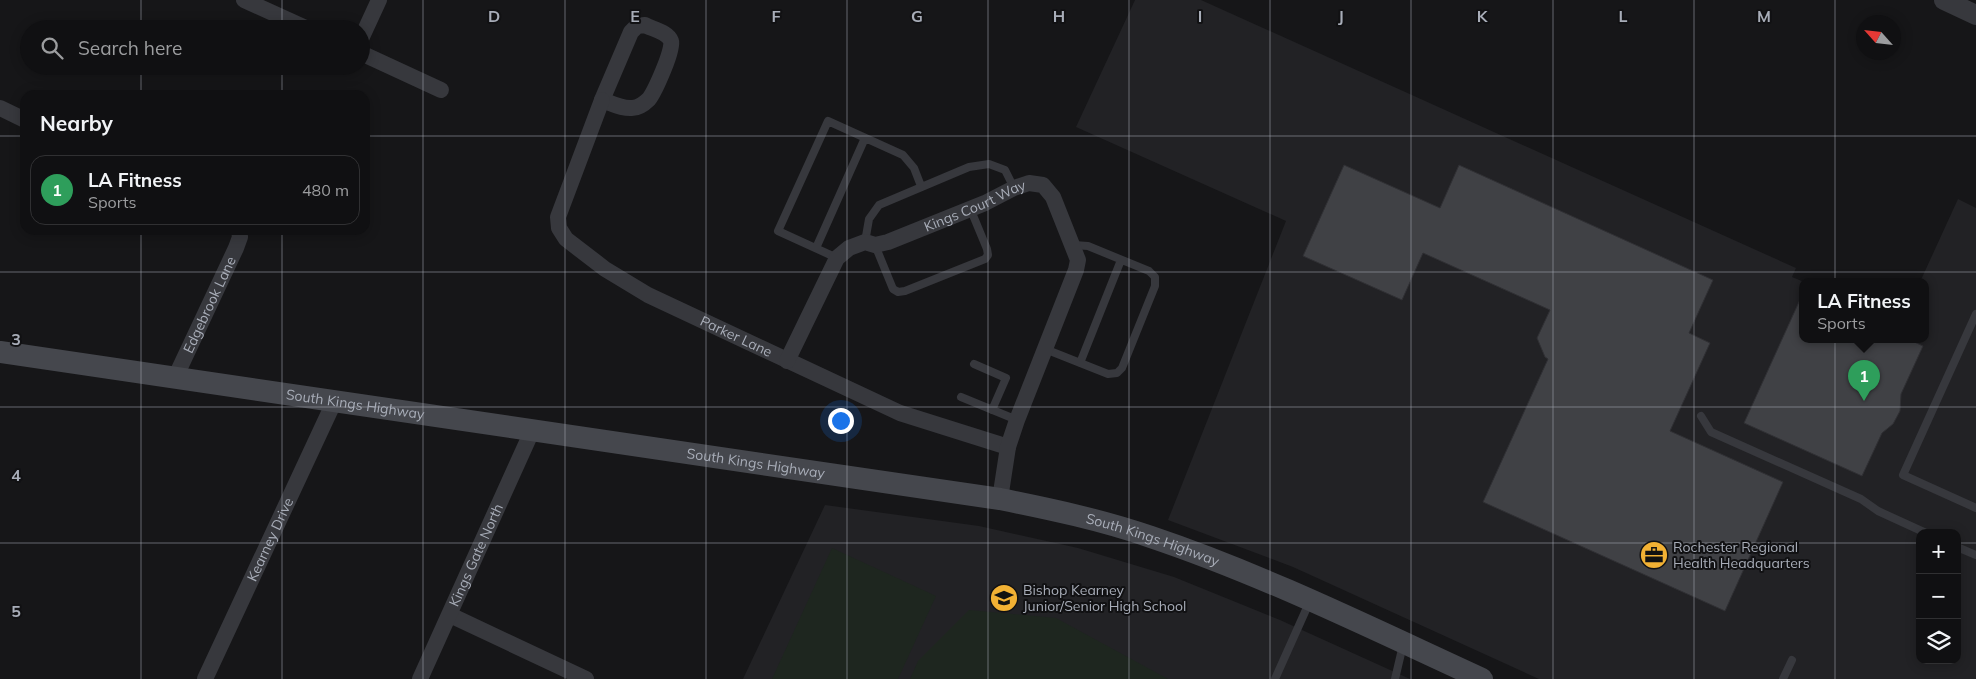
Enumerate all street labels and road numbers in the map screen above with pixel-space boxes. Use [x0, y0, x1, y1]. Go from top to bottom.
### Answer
street label: Kings Court Way [921, 176, 1028, 236]
street label: Edgebrook Lane [179, 253, 240, 356]
street label: Parker Lane [697, 312, 775, 361]
street label: South Kings Highway [285, 385, 426, 423]
street label: South Kings Highway [686, 444, 827, 482]
street label: Kearney Drive [243, 495, 297, 584]
street label: Kings Gate North [445, 501, 507, 609]
street label: South Kings Highway [1084, 509, 1223, 570]

